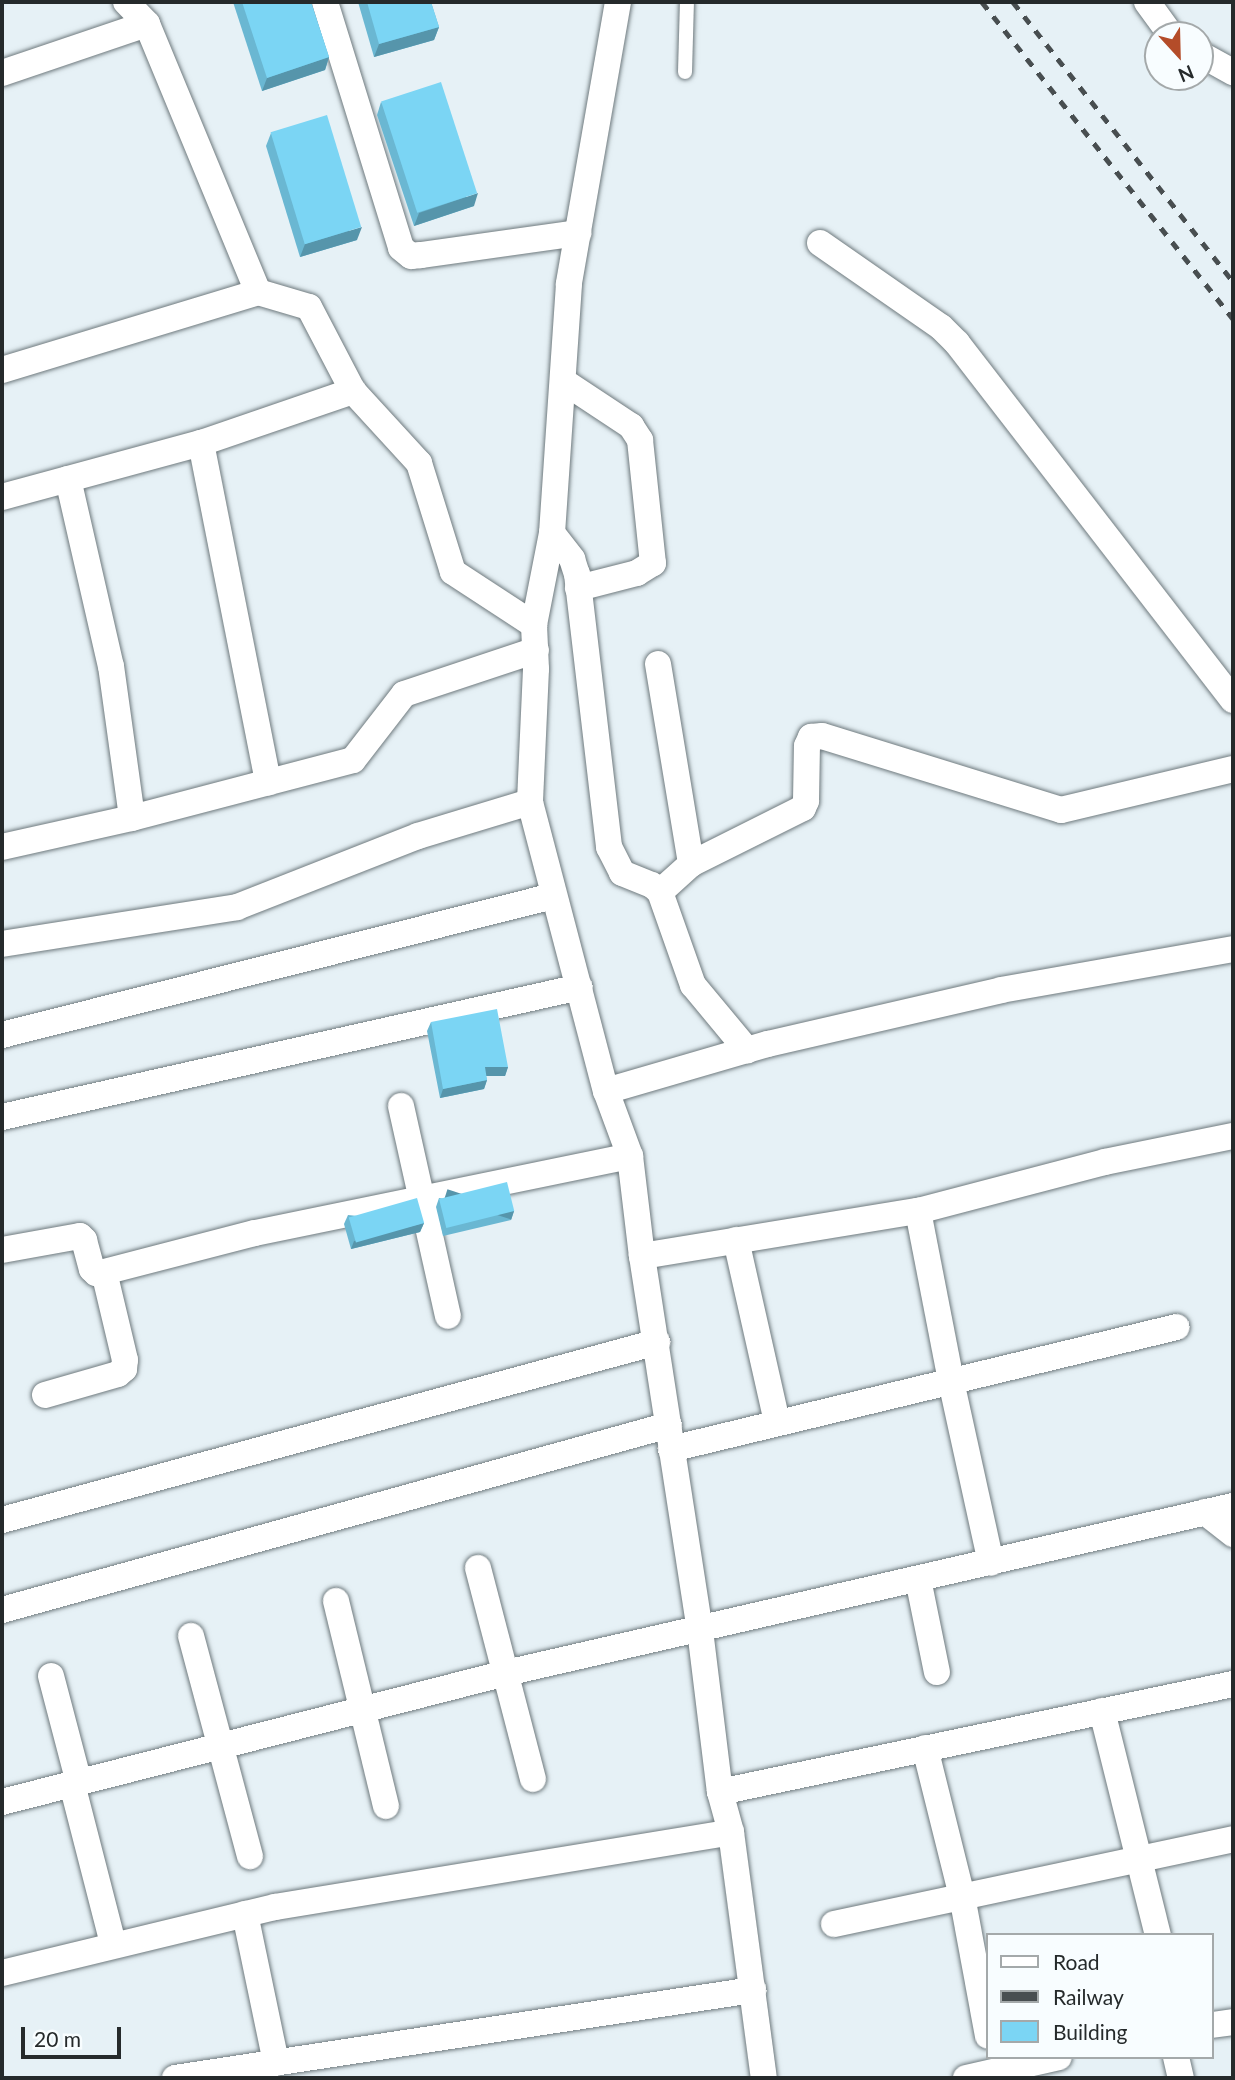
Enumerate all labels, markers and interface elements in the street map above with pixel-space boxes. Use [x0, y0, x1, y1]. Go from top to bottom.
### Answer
north arrow [1144, 21, 1214, 91]
text: N [1175, 61, 1197, 87]
legend [986, 1933, 1214, 2059]
text: Road [1053, 1949, 1100, 1974]
text: Railway [1053, 1984, 1124, 2009]
scale bar [24, 2014, 124, 2058]
text: Building [1053, 2019, 1128, 2044]
text: 20 m [34, 2026, 81, 2051]

